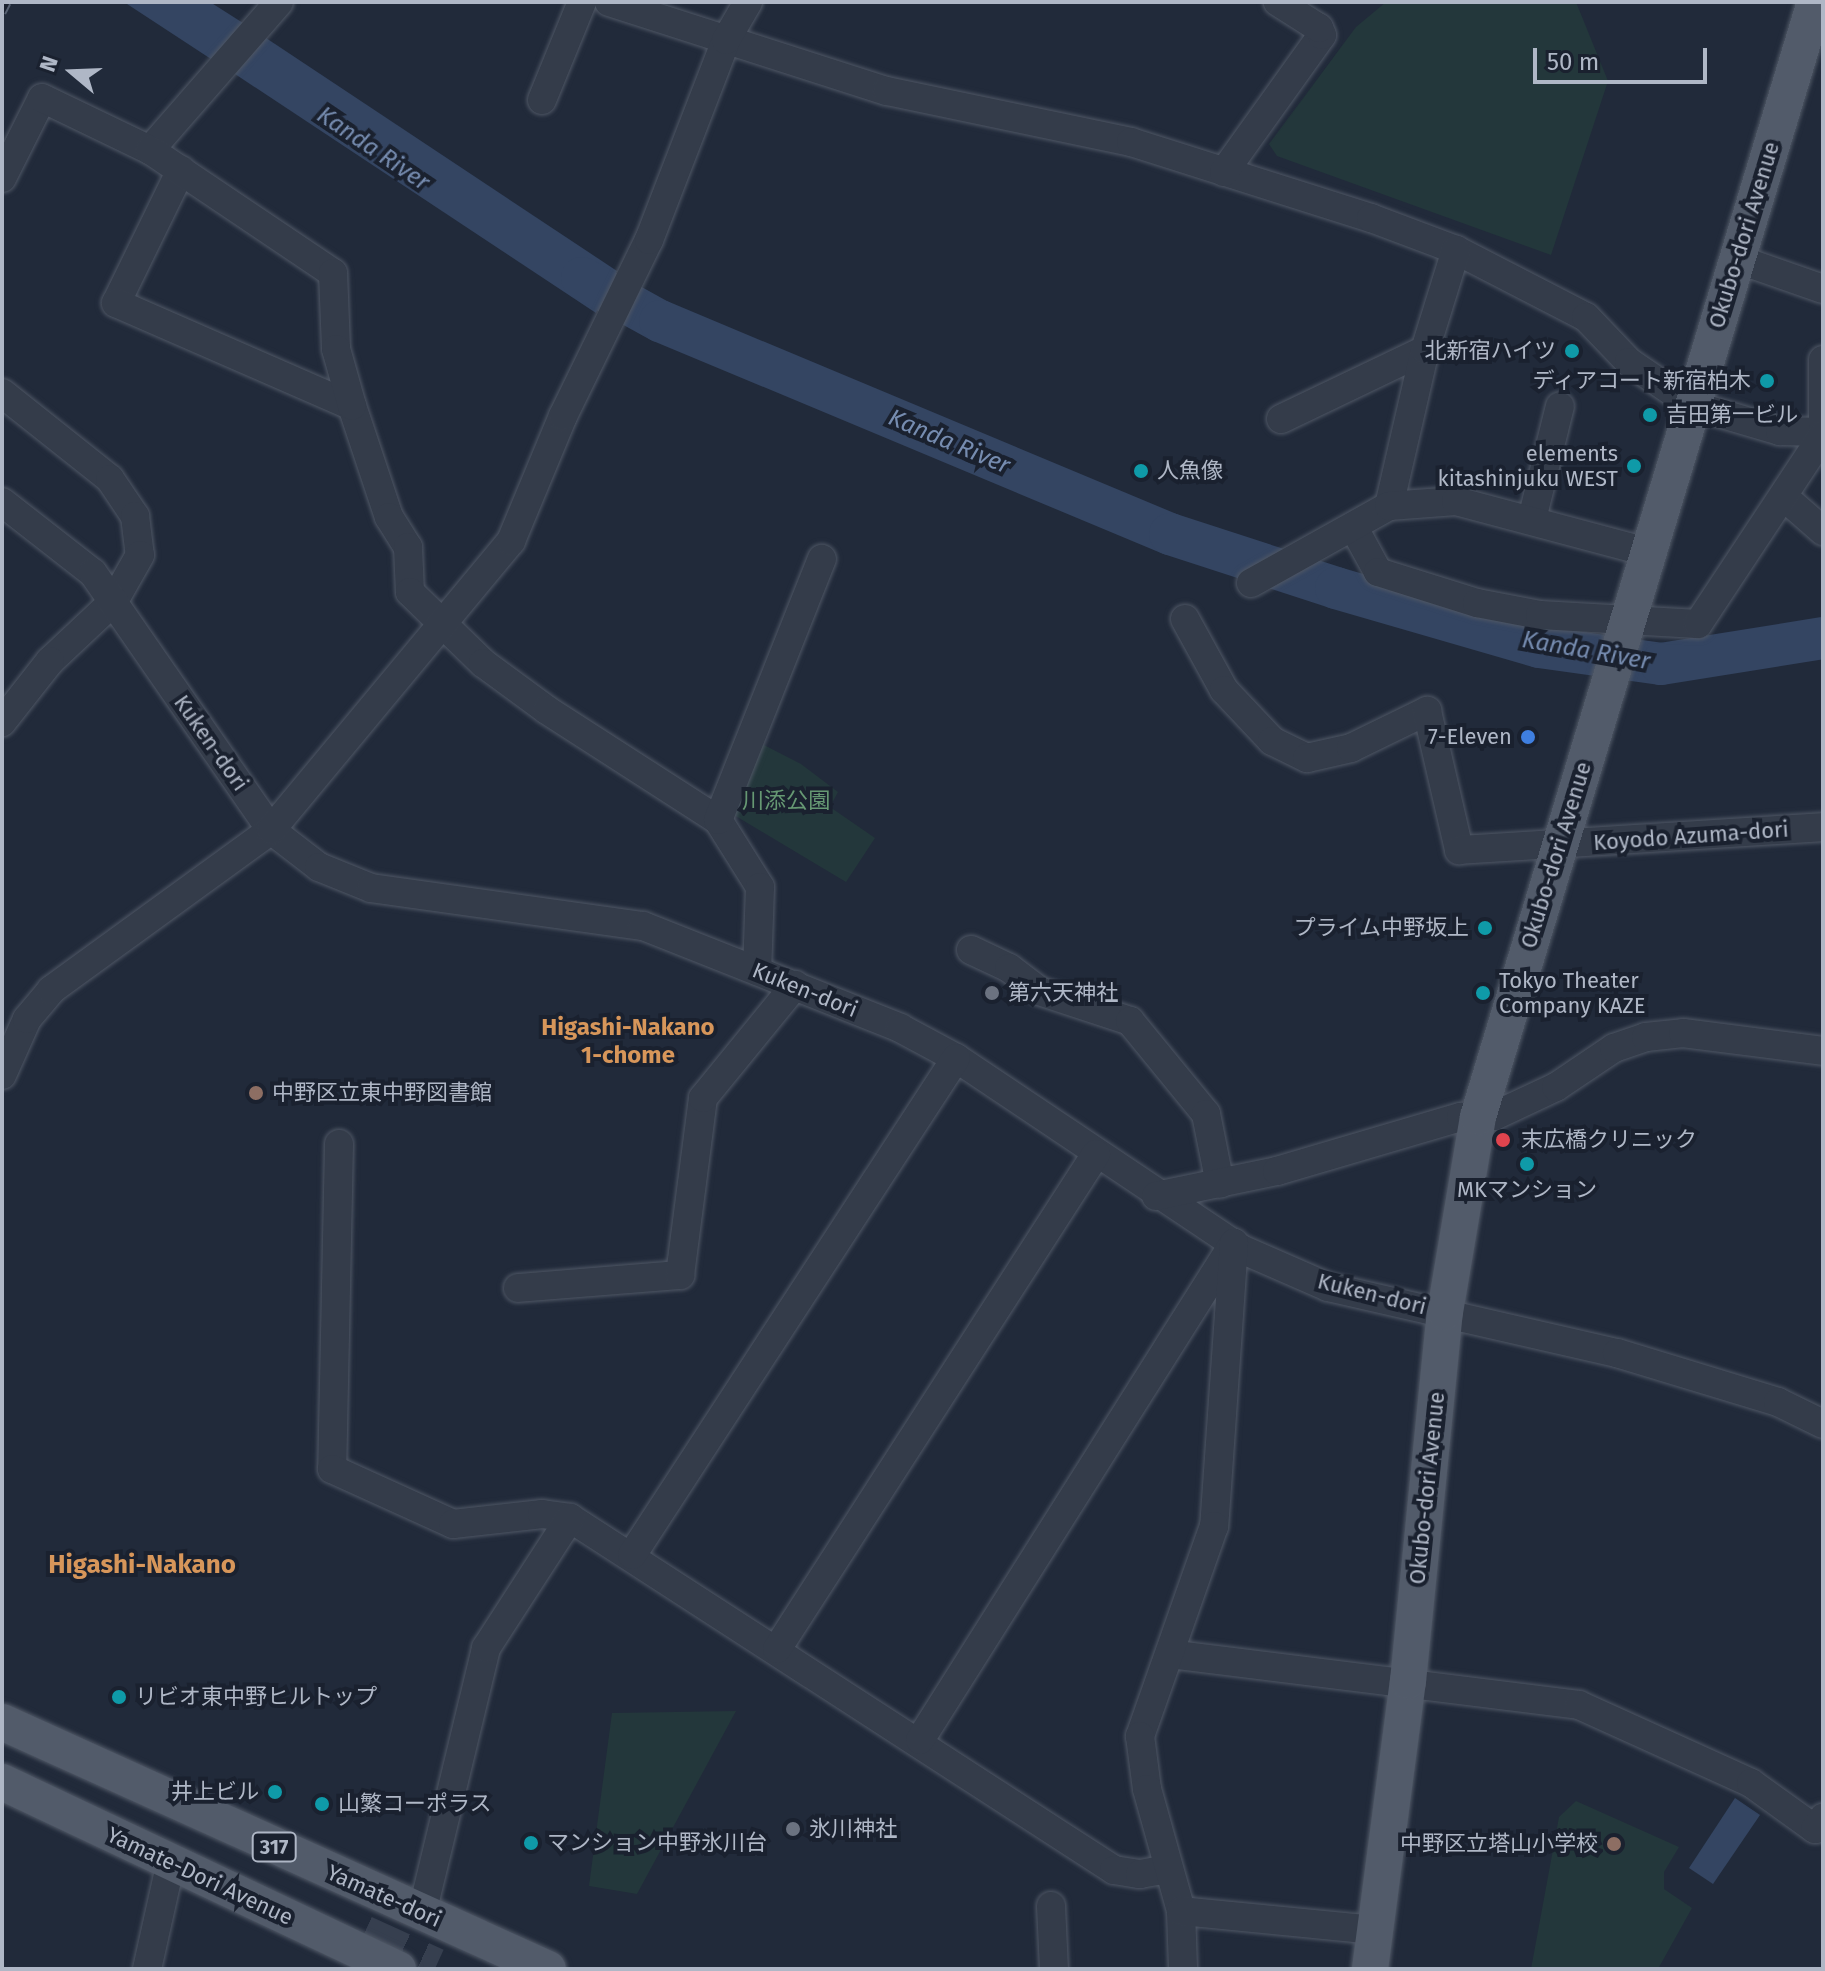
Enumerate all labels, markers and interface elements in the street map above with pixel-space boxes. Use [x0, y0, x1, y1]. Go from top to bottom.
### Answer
north arrow [32, 32, 112, 112]
scale bar [1537, 32, 1711, 82]
text: 50 m [1547, 48, 1599, 76]
text: N [34, 53, 64, 75]
water label: Kanda River [311, 101, 435, 197]
street label: Okubo-dori Avenue [1703, 139, 1785, 331]
place label: 北新宿ハイツ [1424, 338, 1556, 364]
marker: 北新宿ハイツ [1563, 342, 1581, 360]
place label: ディアコート新宿柏木 [1531, 368, 1751, 394]
marker: ディアコート新宿柏木 [1758, 372, 1776, 390]
place label: 吉田第一ビル [1666, 402, 1798, 428]
water label: Kanda River [884, 403, 1014, 481]
marker: 吉田第一ビル [1641, 406, 1659, 424]
place label: elements kitashinjuku WEST [1437, 440, 1618, 492]
marker: elements kitashinjuku WEST [1625, 457, 1643, 475]
place label: 人魚像 [1157, 458, 1223, 484]
marker: 人魚像 [1132, 462, 1150, 480]
water label: Kanda River [1520, 626, 1652, 676]
street label: Kuken-dori [168, 690, 254, 796]
place label: 7-Eleven [1428, 724, 1512, 750]
marker: 7-Eleven [1519, 728, 1537, 746]
street label: Okubo-dori Avenue [1515, 759, 1597, 951]
park label: 川添公園 [742, 788, 830, 814]
street label: Koyodo Azuma-dori [1592, 816, 1790, 856]
place label: プライム中野坂上 [1293, 915, 1469, 941]
marker: プライム中野坂上 [1476, 919, 1494, 937]
street label: Kuken-dori [749, 957, 861, 1023]
place label: Tokyo Theater Company KAZE [1499, 967, 1646, 1018]
place label: 第六天神社 [1008, 980, 1118, 1006]
marker: 第六天神社 [983, 984, 1001, 1002]
marker: Tokyo Theater Company KAZE [1474, 984, 1492, 1002]
district label: Higashi-Nakano 1-chome [541, 1014, 715, 1070]
place label: 中野区立東中野図書館 [272, 1080, 492, 1106]
marker: 中野区立東中野図書館 [247, 1084, 265, 1102]
place label: 末広橋クリニック [1521, 1127, 1697, 1153]
marker: 末広橋クリニック [1492, 1129, 1514, 1151]
marker: MKマンション [1518, 1155, 1536, 1173]
place label: MKマンション [1457, 1177, 1597, 1203]
street label: Kuken-dori [1315, 1268, 1429, 1320]
street label: Okubo-dori Avenue [1404, 1390, 1450, 1586]
district label: Higashi-Nakano [48, 1549, 236, 1581]
place label: リビオ東中野ヒルトップ [135, 1684, 377, 1710]
marker: リビオ東中野ヒルトップ [110, 1688, 128, 1706]
place label: 井上ビル [171, 1779, 259, 1805]
marker: 井上ビル [266, 1783, 284, 1801]
place label: 山繁コーポラス [338, 1791, 492, 1817]
marker: 山繁コーポラス [313, 1795, 331, 1813]
place label: 氷川神社 [809, 1816, 897, 1842]
marker: 氷川神社 [784, 1820, 802, 1838]
street label: Yamate-Dori Avenue [103, 1821, 297, 1931]
place label: マンション中野氷川台 [547, 1830, 767, 1856]
road number: 317 [250, 1831, 298, 1863]
place label: 中野区立塔山小学校 [1400, 1831, 1598, 1857]
marker: マンション中野氷川台 [522, 1834, 540, 1852]
marker: 中野区立塔山小学校 [1605, 1835, 1623, 1853]
street label: Yamate-dori [323, 1859, 445, 1933]

